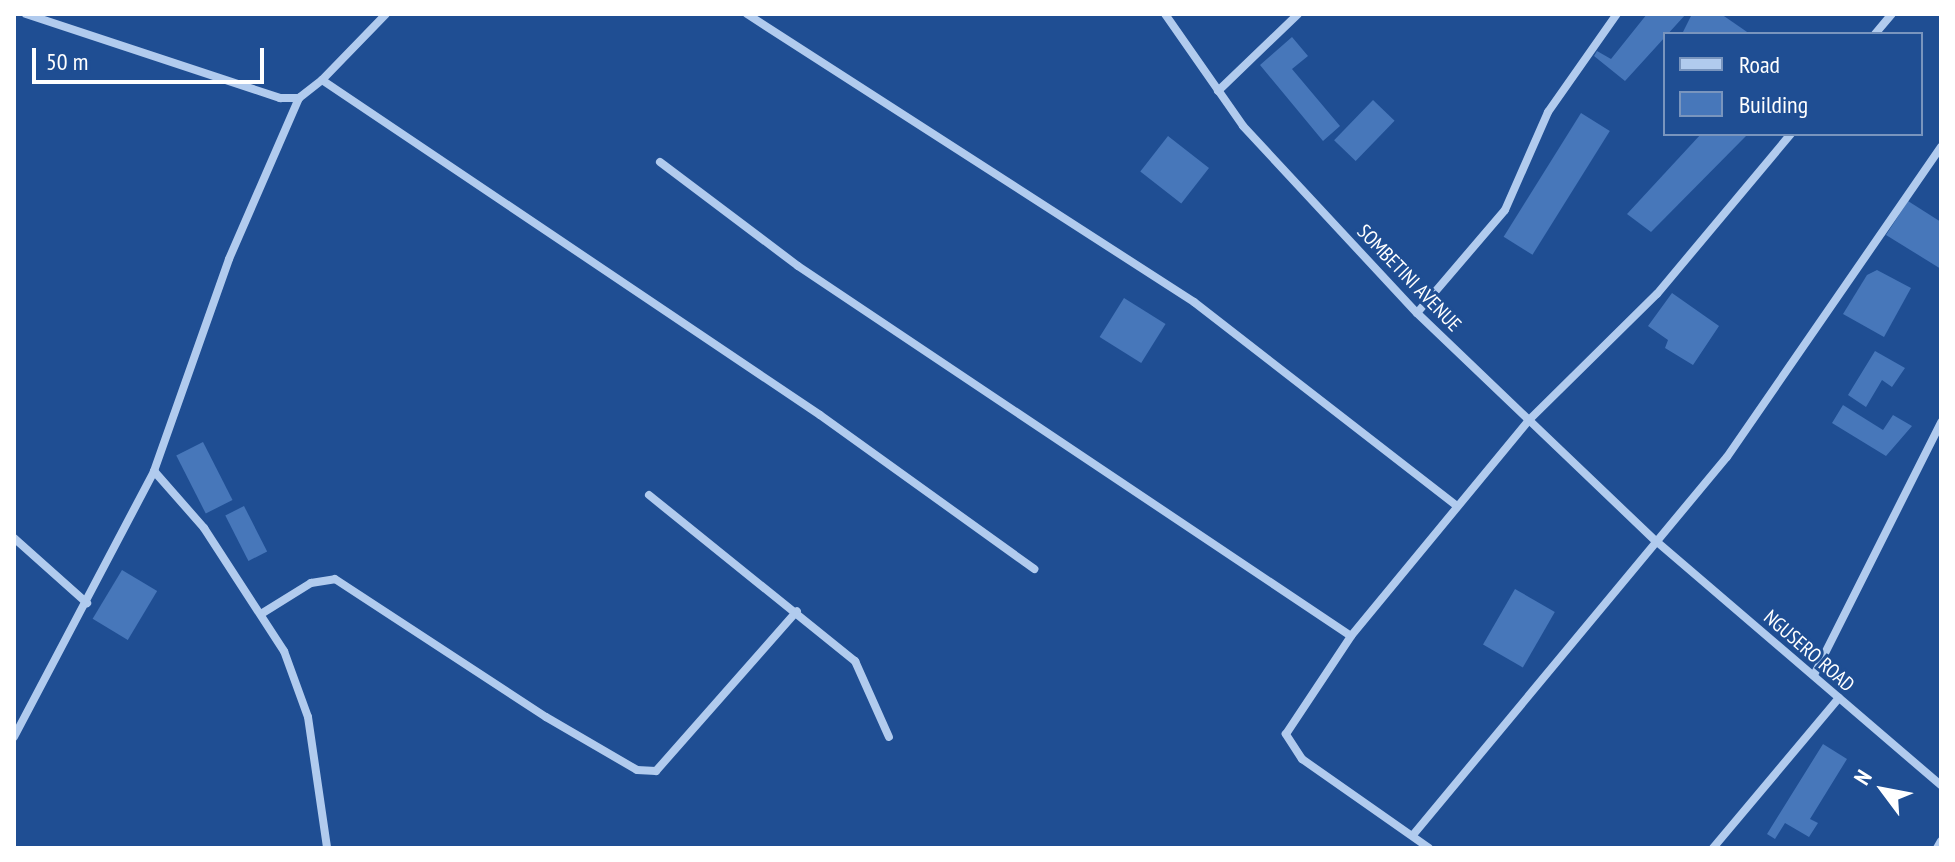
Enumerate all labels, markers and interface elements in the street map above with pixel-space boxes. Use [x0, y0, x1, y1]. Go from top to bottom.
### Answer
scale bar [36, 32, 268, 82]
legend [1663, 32, 1923, 136]
text: 50 m [46, 46, 88, 77]
text: Road [1739, 49, 1780, 80]
text: Building [1739, 89, 1808, 120]
street label: SOMBETINI AVENUE [1352, 219, 1466, 337]
street label: NGUSERO ROAD [1759, 605, 1859, 697]
north arrow [1843, 750, 1923, 830]
text: N [1848, 765, 1878, 790]

